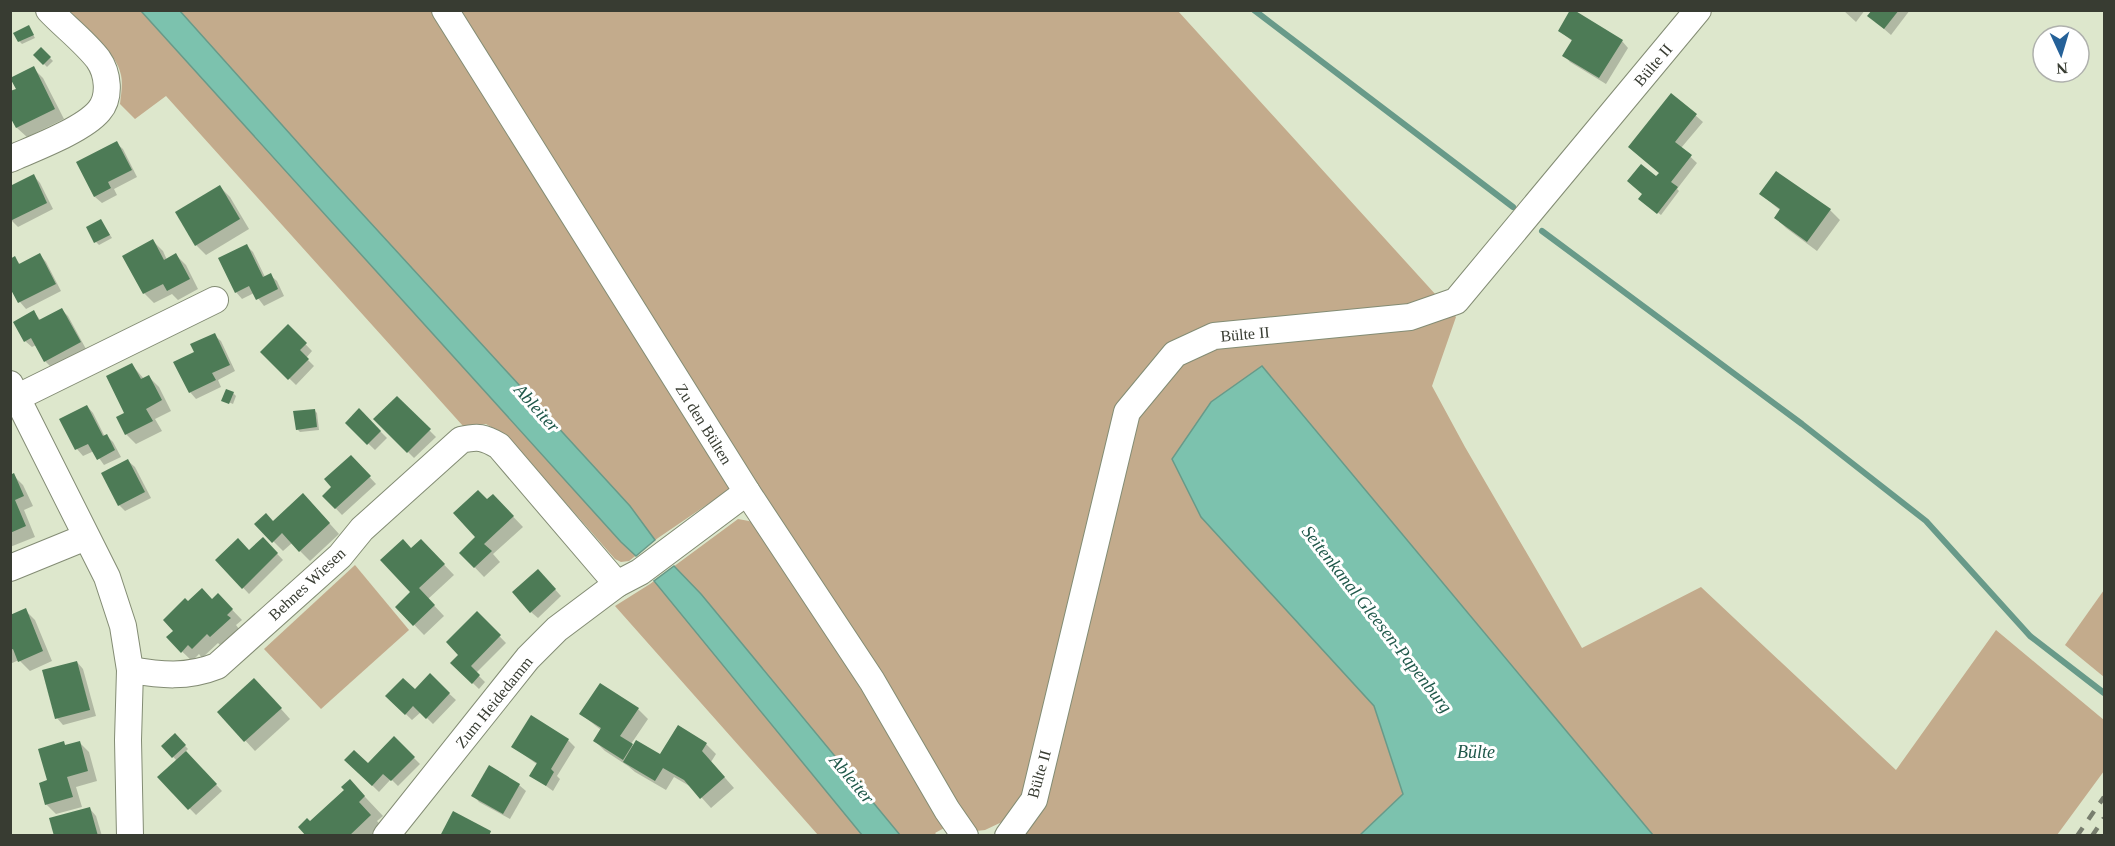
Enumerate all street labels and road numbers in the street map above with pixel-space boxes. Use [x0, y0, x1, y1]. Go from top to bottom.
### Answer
street label: Bülte II [1631, 41, 1675, 89]
street label: Bülte II [1220, 323, 1270, 345]
street label: Zu den Bülten [673, 381, 735, 467]
street label: Behnes Wiesen [265, 544, 349, 624]
street label: Zum Heidedamm [452, 653, 536, 751]
street label: Bülte II [1024, 748, 1054, 800]

